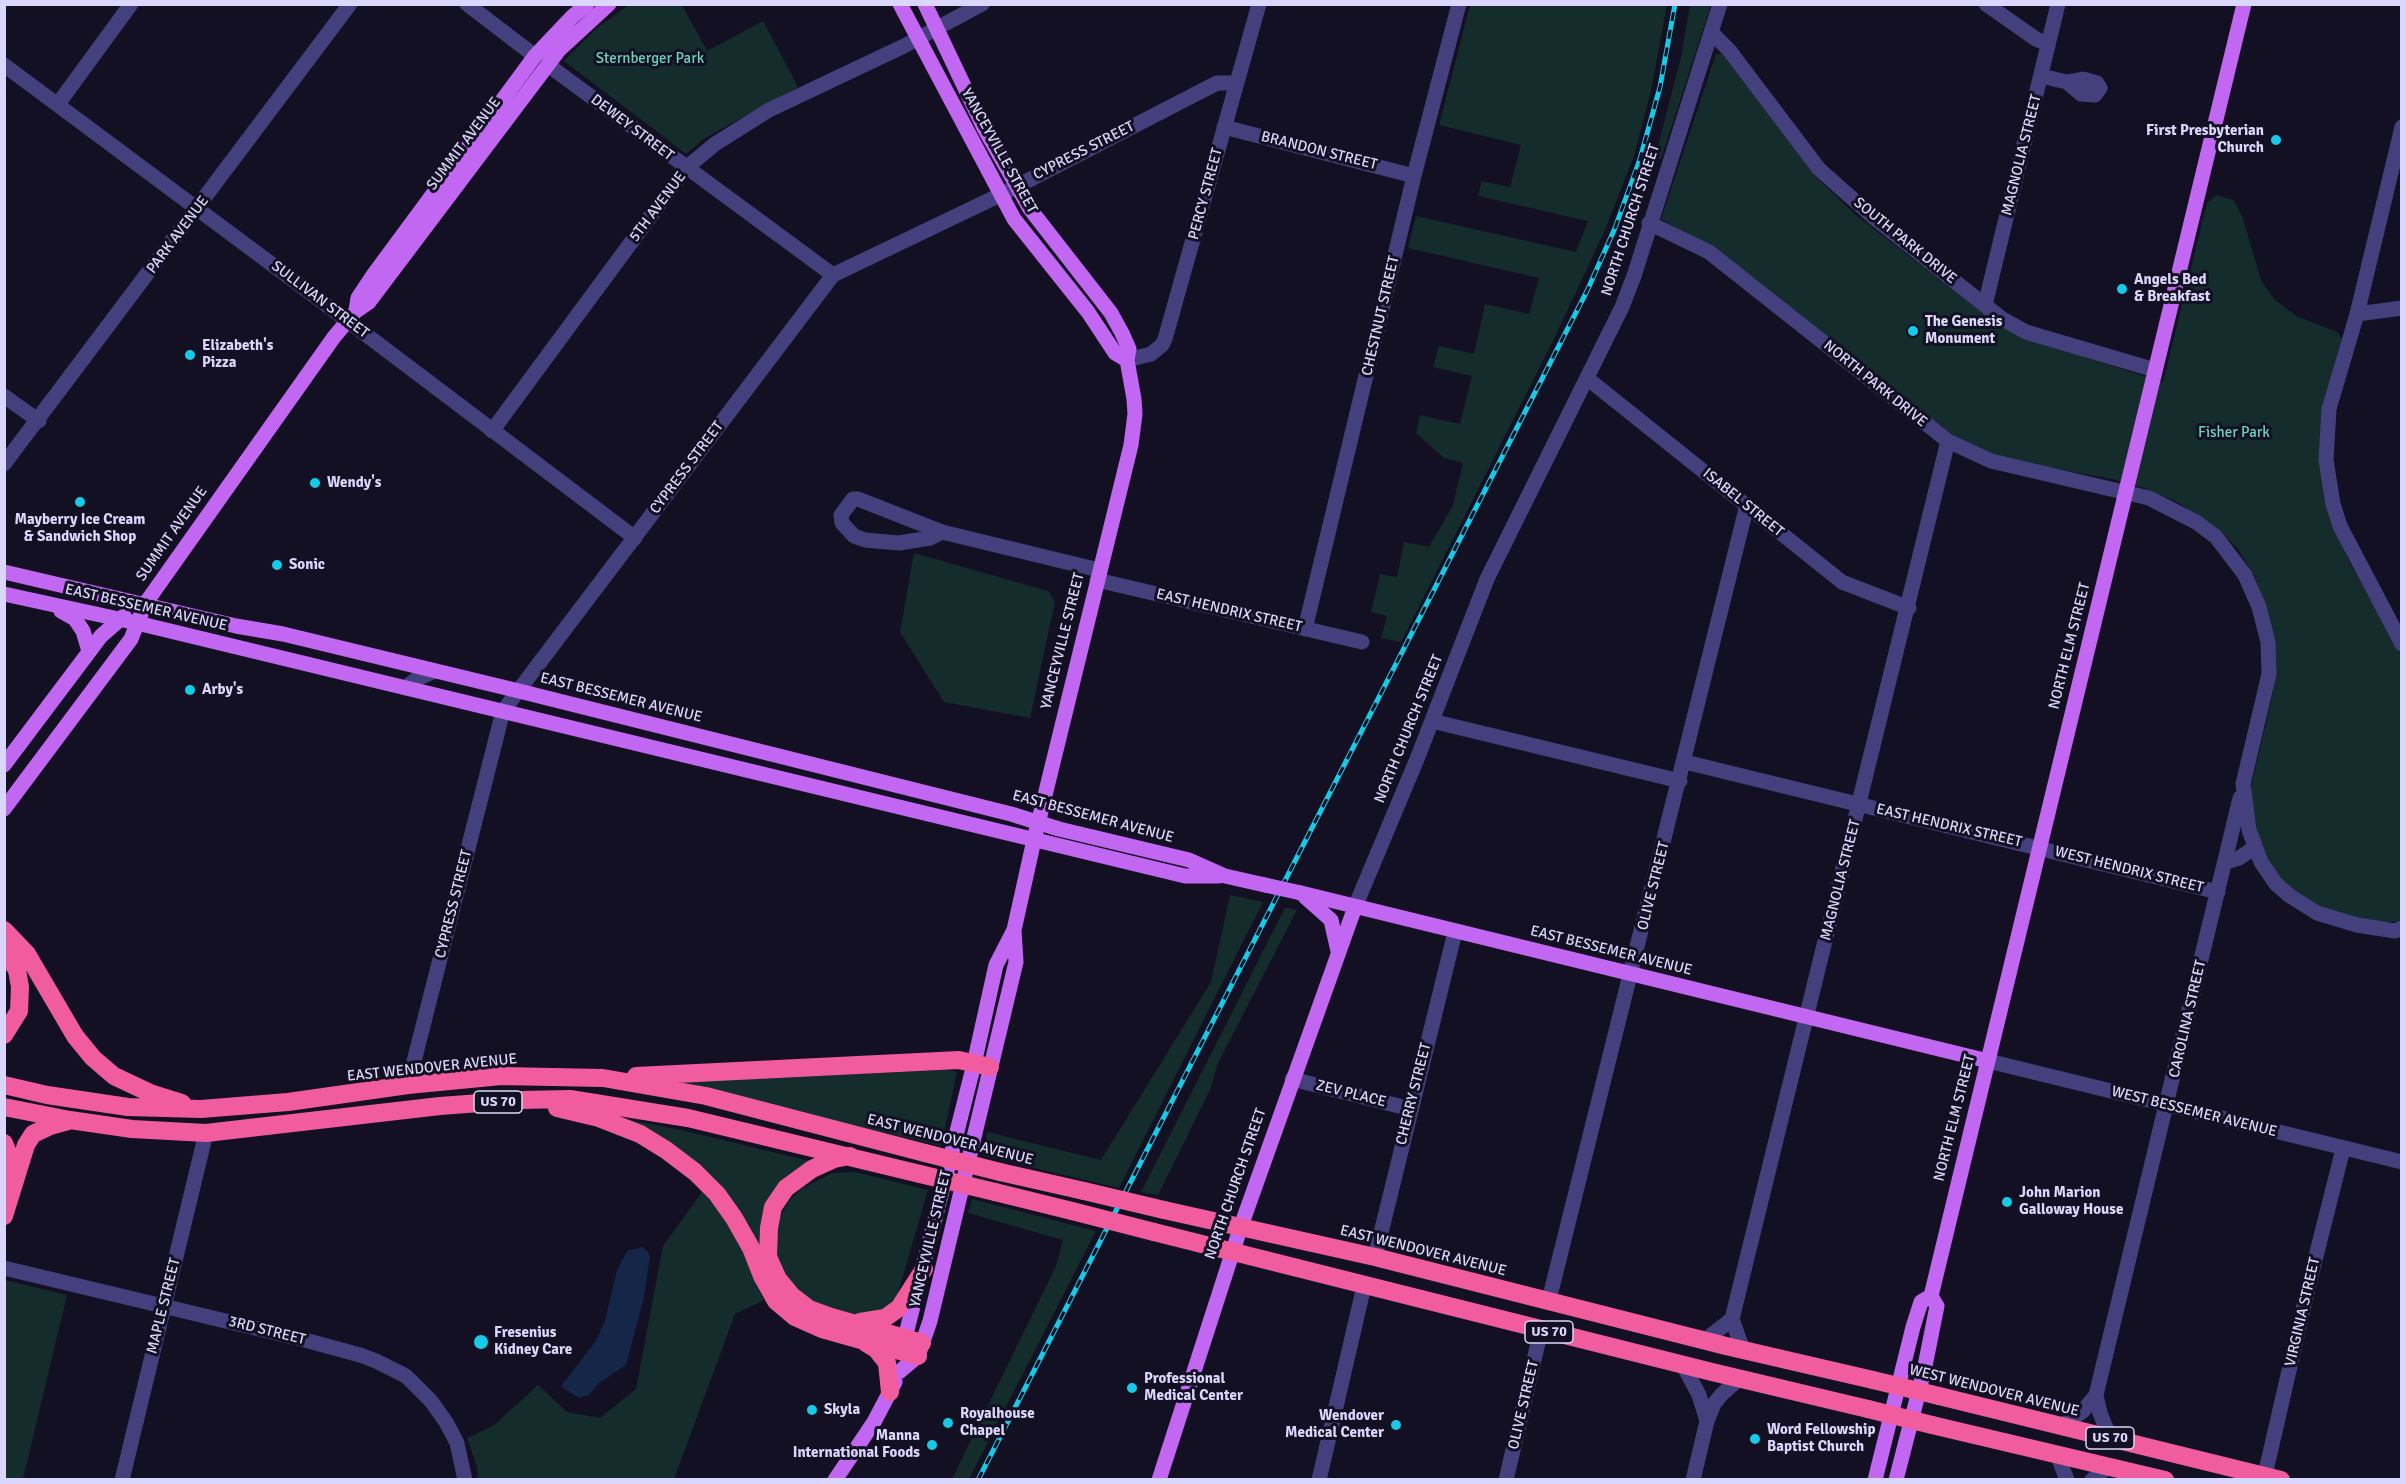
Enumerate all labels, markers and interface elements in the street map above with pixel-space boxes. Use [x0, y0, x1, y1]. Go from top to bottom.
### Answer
park label: Sternberger Park [596, 50, 704, 68]
street label: YANCEYVILLE STREET [957, 85, 1041, 217]
street label: DEWEY STREET [587, 91, 677, 165]
street label: MAGNOLIA STREET [1998, 93, 2046, 217]
street label: SUMMIT AVENUE [423, 94, 505, 194]
street label: CYPRESS STREET [1030, 118, 1138, 184]
place label: First Presbyterian Church [2146, 122, 2264, 157]
street label: BRANDON STREET [1259, 128, 1379, 174]
marker: First Presbyterian Church [2269, 133, 2283, 147]
street label: NORTH CHURCH STREET [1598, 142, 1664, 298]
street label: PERCY STREET [1185, 146, 1227, 242]
street label: 5TH AVENUE [626, 168, 690, 246]
street label: PARK AVENUE [143, 193, 213, 277]
street label: SOUTH PARK DRIVE [1850, 194, 1960, 288]
street label: CHESTNUT STREET [1358, 254, 1404, 378]
street label: SULLIVAN STREET [268, 258, 372, 342]
place label: Angels Bed & Breakfast [2134, 271, 2210, 306]
marker: Angels Bed & Breakfast [2115, 282, 2129, 296]
place label: The Genesis Monument [1925, 313, 2002, 348]
marker: The Genesis Monument [1906, 324, 1920, 338]
place label: Elizabeth's Pizza [202, 337, 273, 372]
street label: NORTH PARK DRIVE [1820, 337, 1930, 431]
marker: Elizabeth's Pizza [183, 348, 197, 362]
street label: CYPRESS STREET [646, 418, 728, 518]
park label: Fisher Park [2198, 424, 2270, 442]
street label: ISABEL STREET [1699, 465, 1787, 541]
place label: Wendy's [327, 474, 381, 492]
marker: Wendy's [308, 476, 322, 490]
street label: SUMMIT AVENUE [133, 483, 211, 585]
marker: Mayberry Ice Cream & Sandwich Shop [73, 495, 87, 509]
place label: Mayberry Ice Cream & Sandwich Shop [15, 511, 145, 546]
place label: Sonic [289, 556, 325, 574]
marker: Sonic [270, 558, 284, 572]
street label: YANCEYVILLE STREET [1037, 571, 1089, 711]
street label: EAST BESSEMER AVENUE [63, 581, 229, 635]
street label: NORTH ELM STREET [2046, 581, 2094, 711]
street label: EAST HENDRIX STREET [1154, 585, 1304, 637]
street label: NORTH CHURCH STREET [1371, 652, 1447, 806]
street label: EAST BESSEMER AVENUE [538, 669, 704, 727]
place label: Arby's [202, 681, 243, 699]
marker: Arby's [183, 683, 197, 697]
street label: EAST BESSEMER AVENUE [1010, 787, 1176, 847]
street label: EAST HENDRIX STREET [1874, 800, 2024, 852]
street label: MAGNOLIA STREET [1817, 818, 1865, 942]
street label: OLIVE STREET [1634, 840, 1674, 932]
street label: WEST HENDRIX STREET [2053, 843, 2205, 897]
street label: CYPRESS STREET [432, 848, 476, 960]
street label: EAST BESSEMER AVENUE [1528, 922, 1694, 980]
street label: CAROLINA STREET [2166, 958, 2210, 1080]
street label: CHERRY STREET [1393, 1041, 1435, 1147]
street label: EAST WENDOVER AVENUE [346, 1050, 518, 1086]
street label: NORTH ELM STREET [1931, 1053, 1979, 1183]
street label: ZEV PLACE [1314, 1077, 1388, 1111]
street label: WEST BESSEMER AVENUE [2109, 1083, 2279, 1141]
road number: US 70 [474, 1091, 522, 1113]
street label: NORTH CHURCH STREET [1202, 1106, 1270, 1262]
street label: EAST WENDOVER AVENUE [865, 1111, 1035, 1169]
street label: YANCEYVILLE STREET [906, 1169, 956, 1309]
place label: John Marion Galloway House [2019, 1184, 2123, 1219]
marker: John Marion Galloway House [2000, 1195, 2014, 1209]
street label: EAST WENDOVER AVENUE [1338, 1222, 1508, 1280]
street label: MAPLE STREET [143, 1256, 185, 1356]
street label: VIRGINIA STREET [2282, 1256, 2324, 1368]
street label: 3RD STREET [227, 1313, 307, 1349]
road number: US 70 [1525, 1321, 1573, 1343]
place label: Fresenius Kidney Care [494, 1324, 572, 1359]
marker: Fresenius Kidney Care [472, 1333, 490, 1351]
street label: OLIVE STREET [1505, 1359, 1543, 1451]
street label: WEST WENDOVER AVENUE [1907, 1361, 2081, 1421]
place label: Professional Medical Center [1144, 1370, 1243, 1405]
marker: Professional Medical Center [1125, 1381, 1139, 1395]
place label: Skyla [824, 1401, 860, 1419]
marker: Skyla [805, 1403, 819, 1417]
place label: Royalhouse Chapel [960, 1405, 1035, 1440]
place label: Wendover Medical Center [1285, 1407, 1384, 1442]
marker: Royalhouse Chapel [941, 1416, 955, 1430]
marker: Wendover Medical Center [1389, 1418, 1403, 1432]
place label: Word Fellowship Baptist Church [1767, 1421, 1876, 1456]
place label: Manna International Foods [793, 1427, 920, 1462]
road number: US 70 [2086, 1427, 2134, 1449]
marker: Word Fellowship Baptist Church [1748, 1432, 1762, 1446]
marker: Manna International Foods [925, 1438, 939, 1452]

